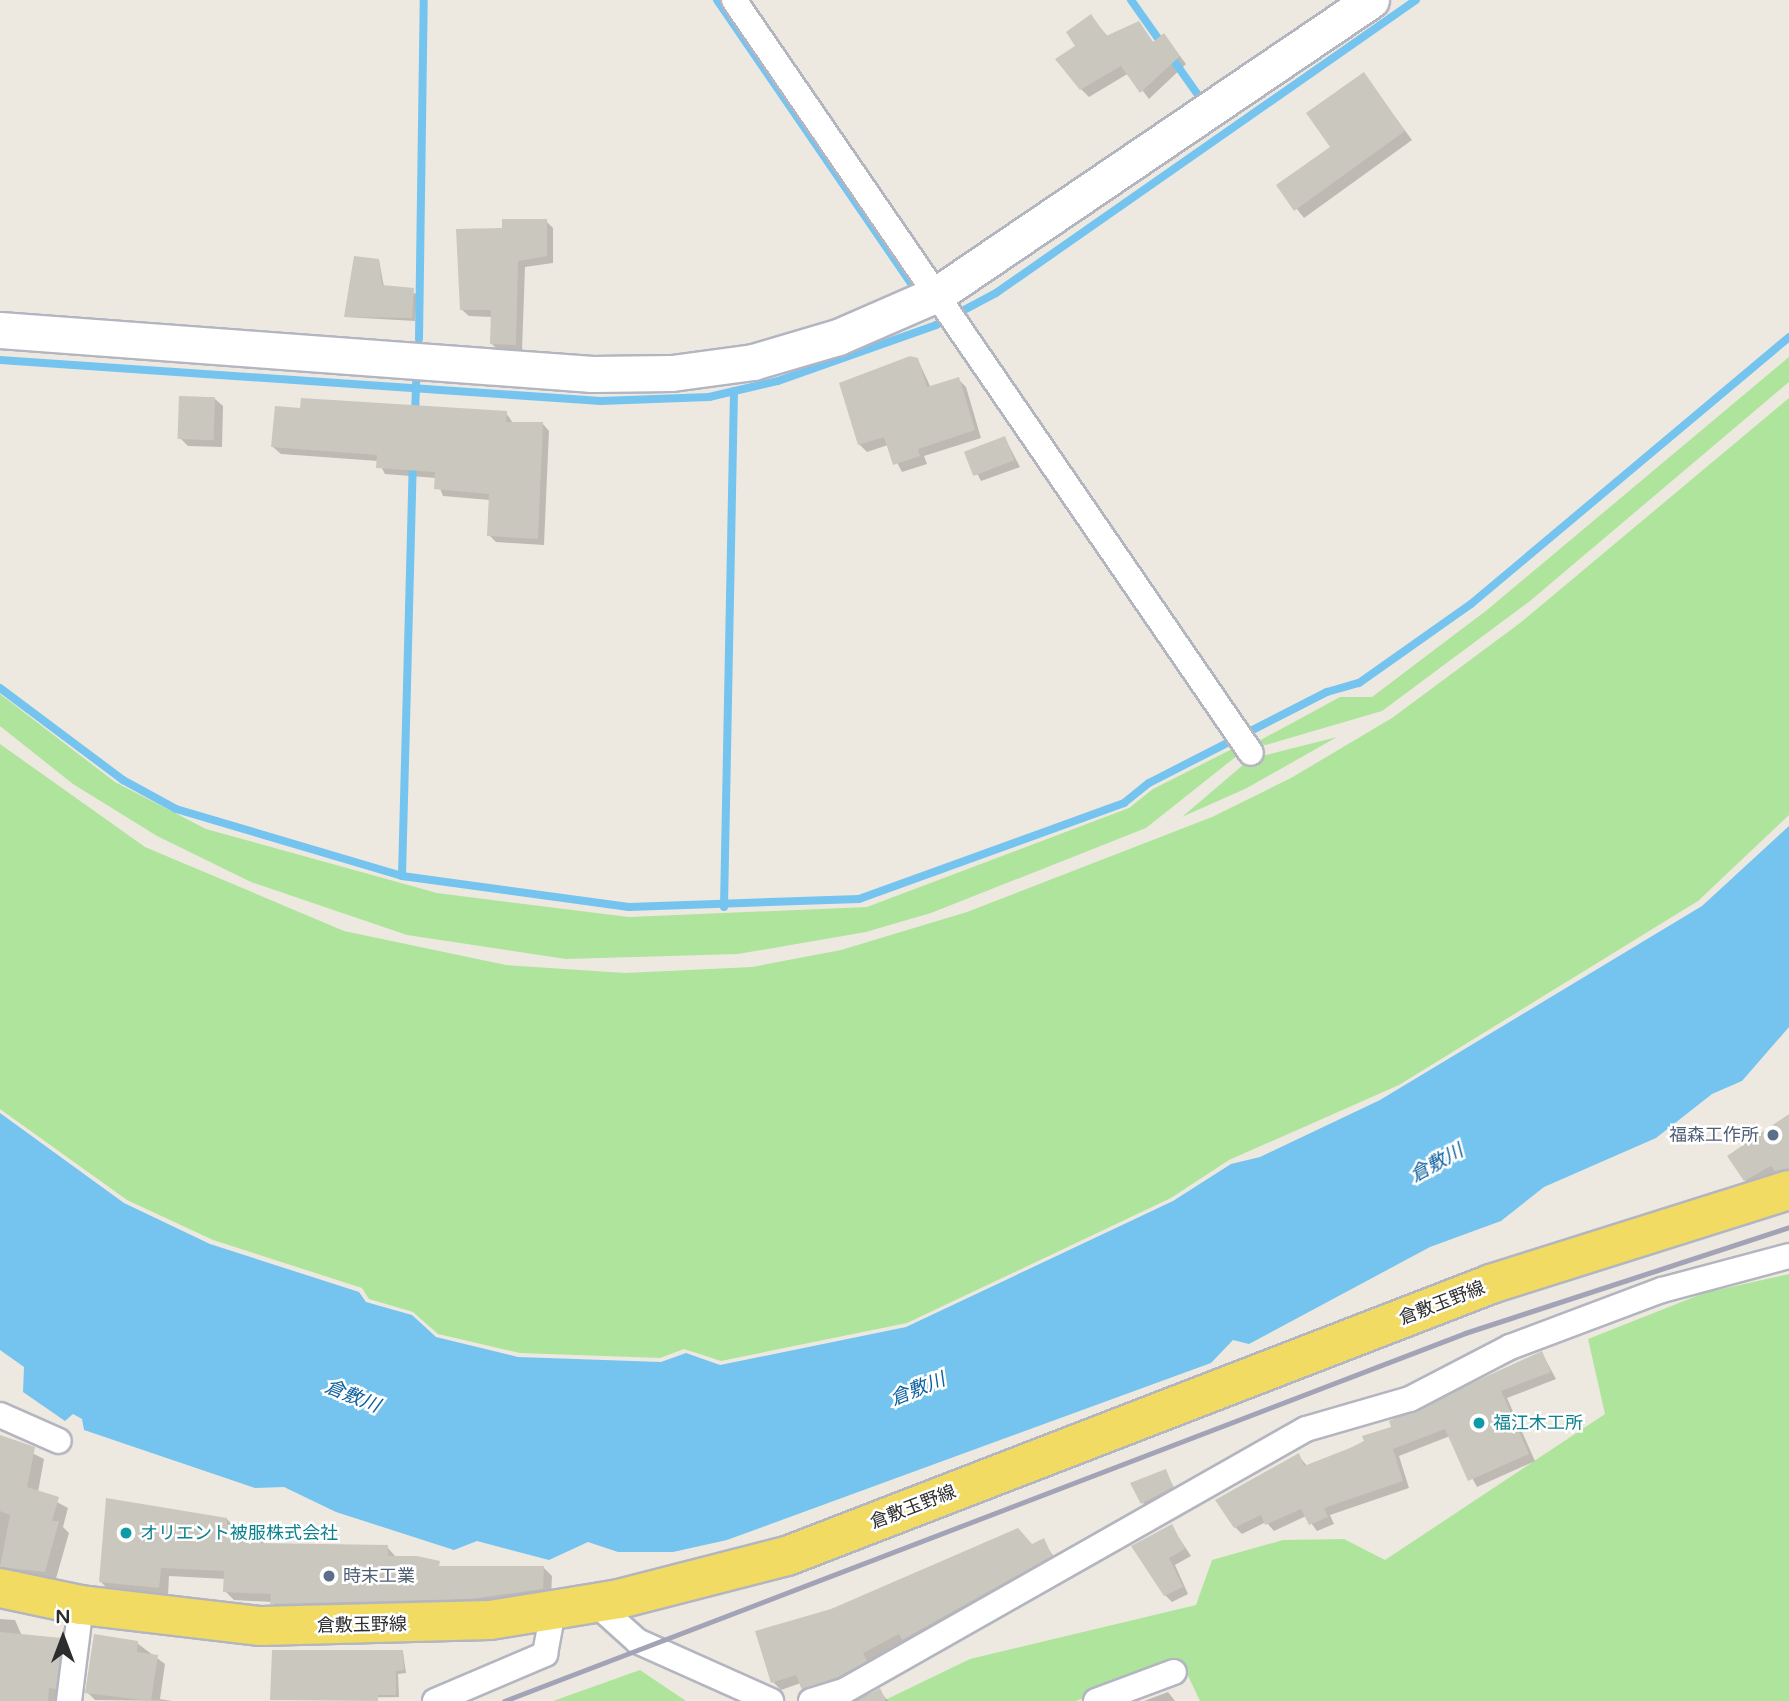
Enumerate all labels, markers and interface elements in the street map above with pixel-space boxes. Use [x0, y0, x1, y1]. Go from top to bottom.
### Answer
place label: 福森工作所 [1669, 1124, 1759, 1146]
marker: 福森工作所 [1765, 1127, 1781, 1143]
water label: 倉敷川 [1407, 1140, 1467, 1188]
street label: 倉敷玉野線 [1396, 1277, 1488, 1329]
water label: 倉敷川 [887, 1369, 949, 1411]
water label: 倉敷川 [321, 1376, 383, 1418]
place label: 福江木工所 [1493, 1412, 1583, 1434]
marker: 福江木工所 [1471, 1415, 1487, 1431]
street label: 倉敷玉野線 [867, 1481, 959, 1533]
place label: オリエント被服株式会社 [140, 1522, 338, 1544]
marker: オリエント被服株式会社 [118, 1525, 134, 1541]
place label: 時末工業 [343, 1565, 415, 1587]
marker: 時末工業 [321, 1568, 337, 1584]
north arrow [28, 1603, 98, 1673]
text: N [55, 1606, 71, 1628]
street label: 倉敷玉野線 [317, 1613, 407, 1637]

